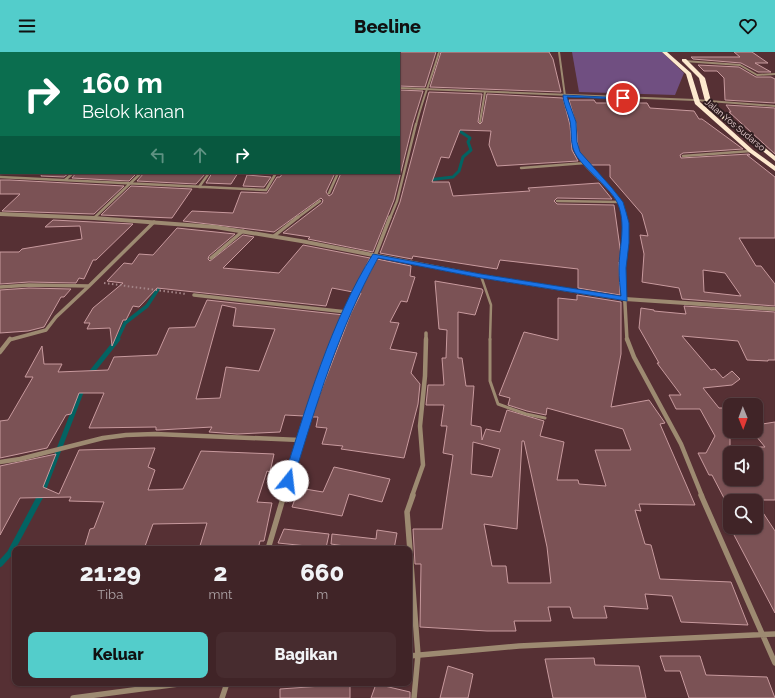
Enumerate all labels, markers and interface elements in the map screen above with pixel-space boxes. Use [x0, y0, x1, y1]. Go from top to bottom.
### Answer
icon: menu [16, 15, 38, 37]
icon: heart [737, 15, 759, 37]
text: Beeline [354, 16, 421, 37]
text: 160 m [82, 67, 163, 100]
icon: right [16, 68, 68, 120]
pin [606, 81, 640, 115]
icon: arrive [612, 87, 634, 109]
street label: Jalan Yos Sudarso [703, 97, 767, 153]
text: Belok kanan [82, 101, 184, 122]
icon: left [147, 144, 169, 166]
icon: ahead [189, 144, 211, 166]
icon: right [231, 144, 253, 166]
north arrow [723, 398, 763, 438]
map controls [723, 398, 763, 534]
button: sound [723, 446, 763, 486]
position arrow [267, 460, 309, 502]
button: search [723, 494, 763, 534]
text: 21:29 [80, 558, 141, 587]
text: 2 [214, 558, 227, 587]
text: 660 [300, 558, 344, 587]
text: Tiba [97, 587, 123, 602]
text: mnt [209, 587, 232, 602]
text: m [316, 587, 328, 602]
button: Keluar [28, 632, 208, 678]
button: Bagikan [216, 632, 396, 678]

